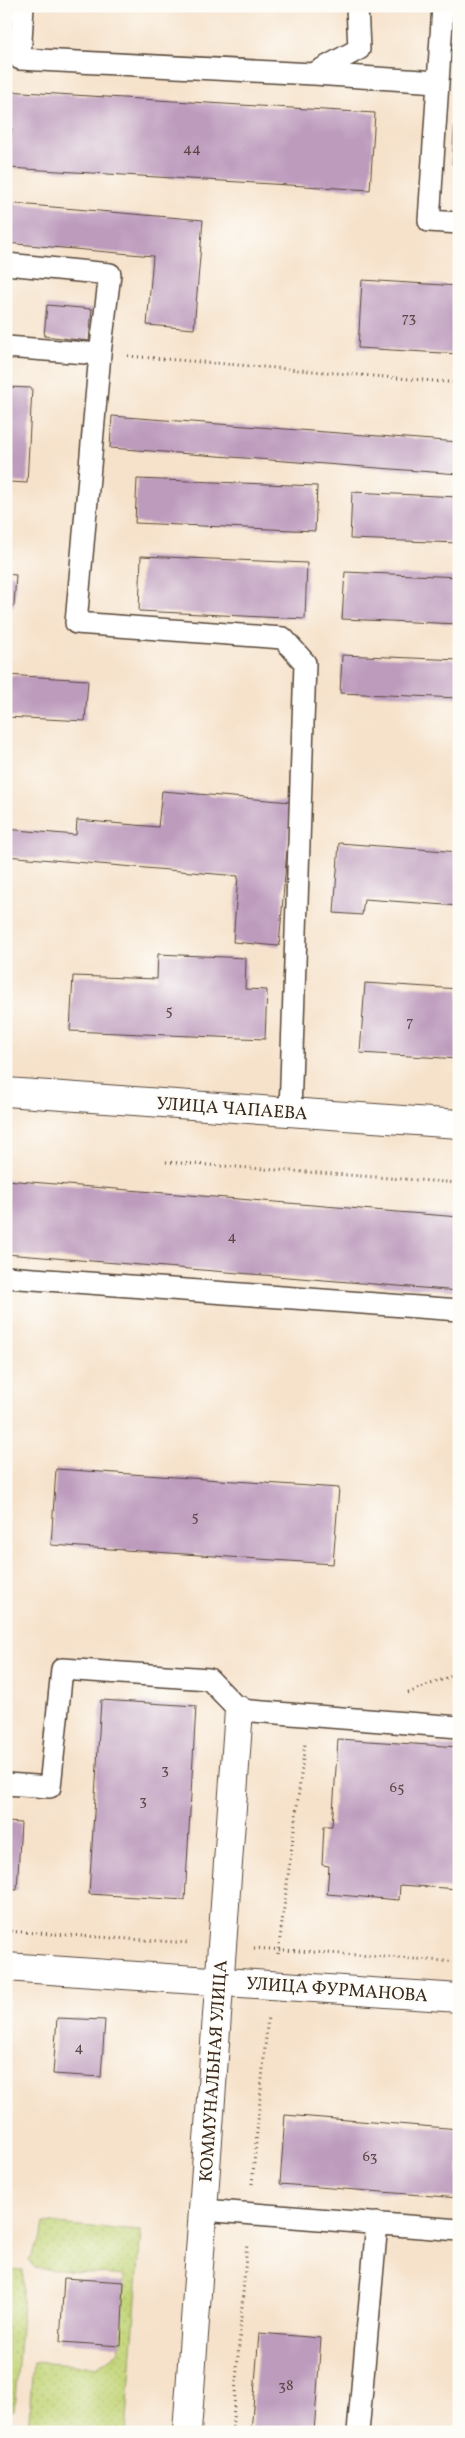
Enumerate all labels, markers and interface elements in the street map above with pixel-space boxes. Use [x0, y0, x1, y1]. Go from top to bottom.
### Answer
house number: 44 [183, 139, 201, 160]
house number: 73 [402, 308, 416, 329]
house number: 5 [165, 1001, 173, 1022]
house number: 7 [406, 1012, 414, 1033]
street label: УЛИЦА ЧАПАЕВА [156, 1092, 309, 1127]
house number: 4 [228, 1227, 237, 1248]
house number: 5 [191, 1507, 199, 1528]
house number: 3 [161, 1760, 169, 1781]
house number: 65 [390, 1778, 404, 1799]
house number: 3 [139, 1791, 147, 1812]
street label: КОММУНАЛЬНАЯ УЛИЦА [194, 1959, 235, 2183]
street label: УЛИЦА ФУРМАНОВА [245, 1972, 429, 2009]
house number: 4 [75, 2038, 84, 2059]
house number: 63 [362, 2147, 378, 2168]
house number: 38 [278, 2376, 294, 2397]

